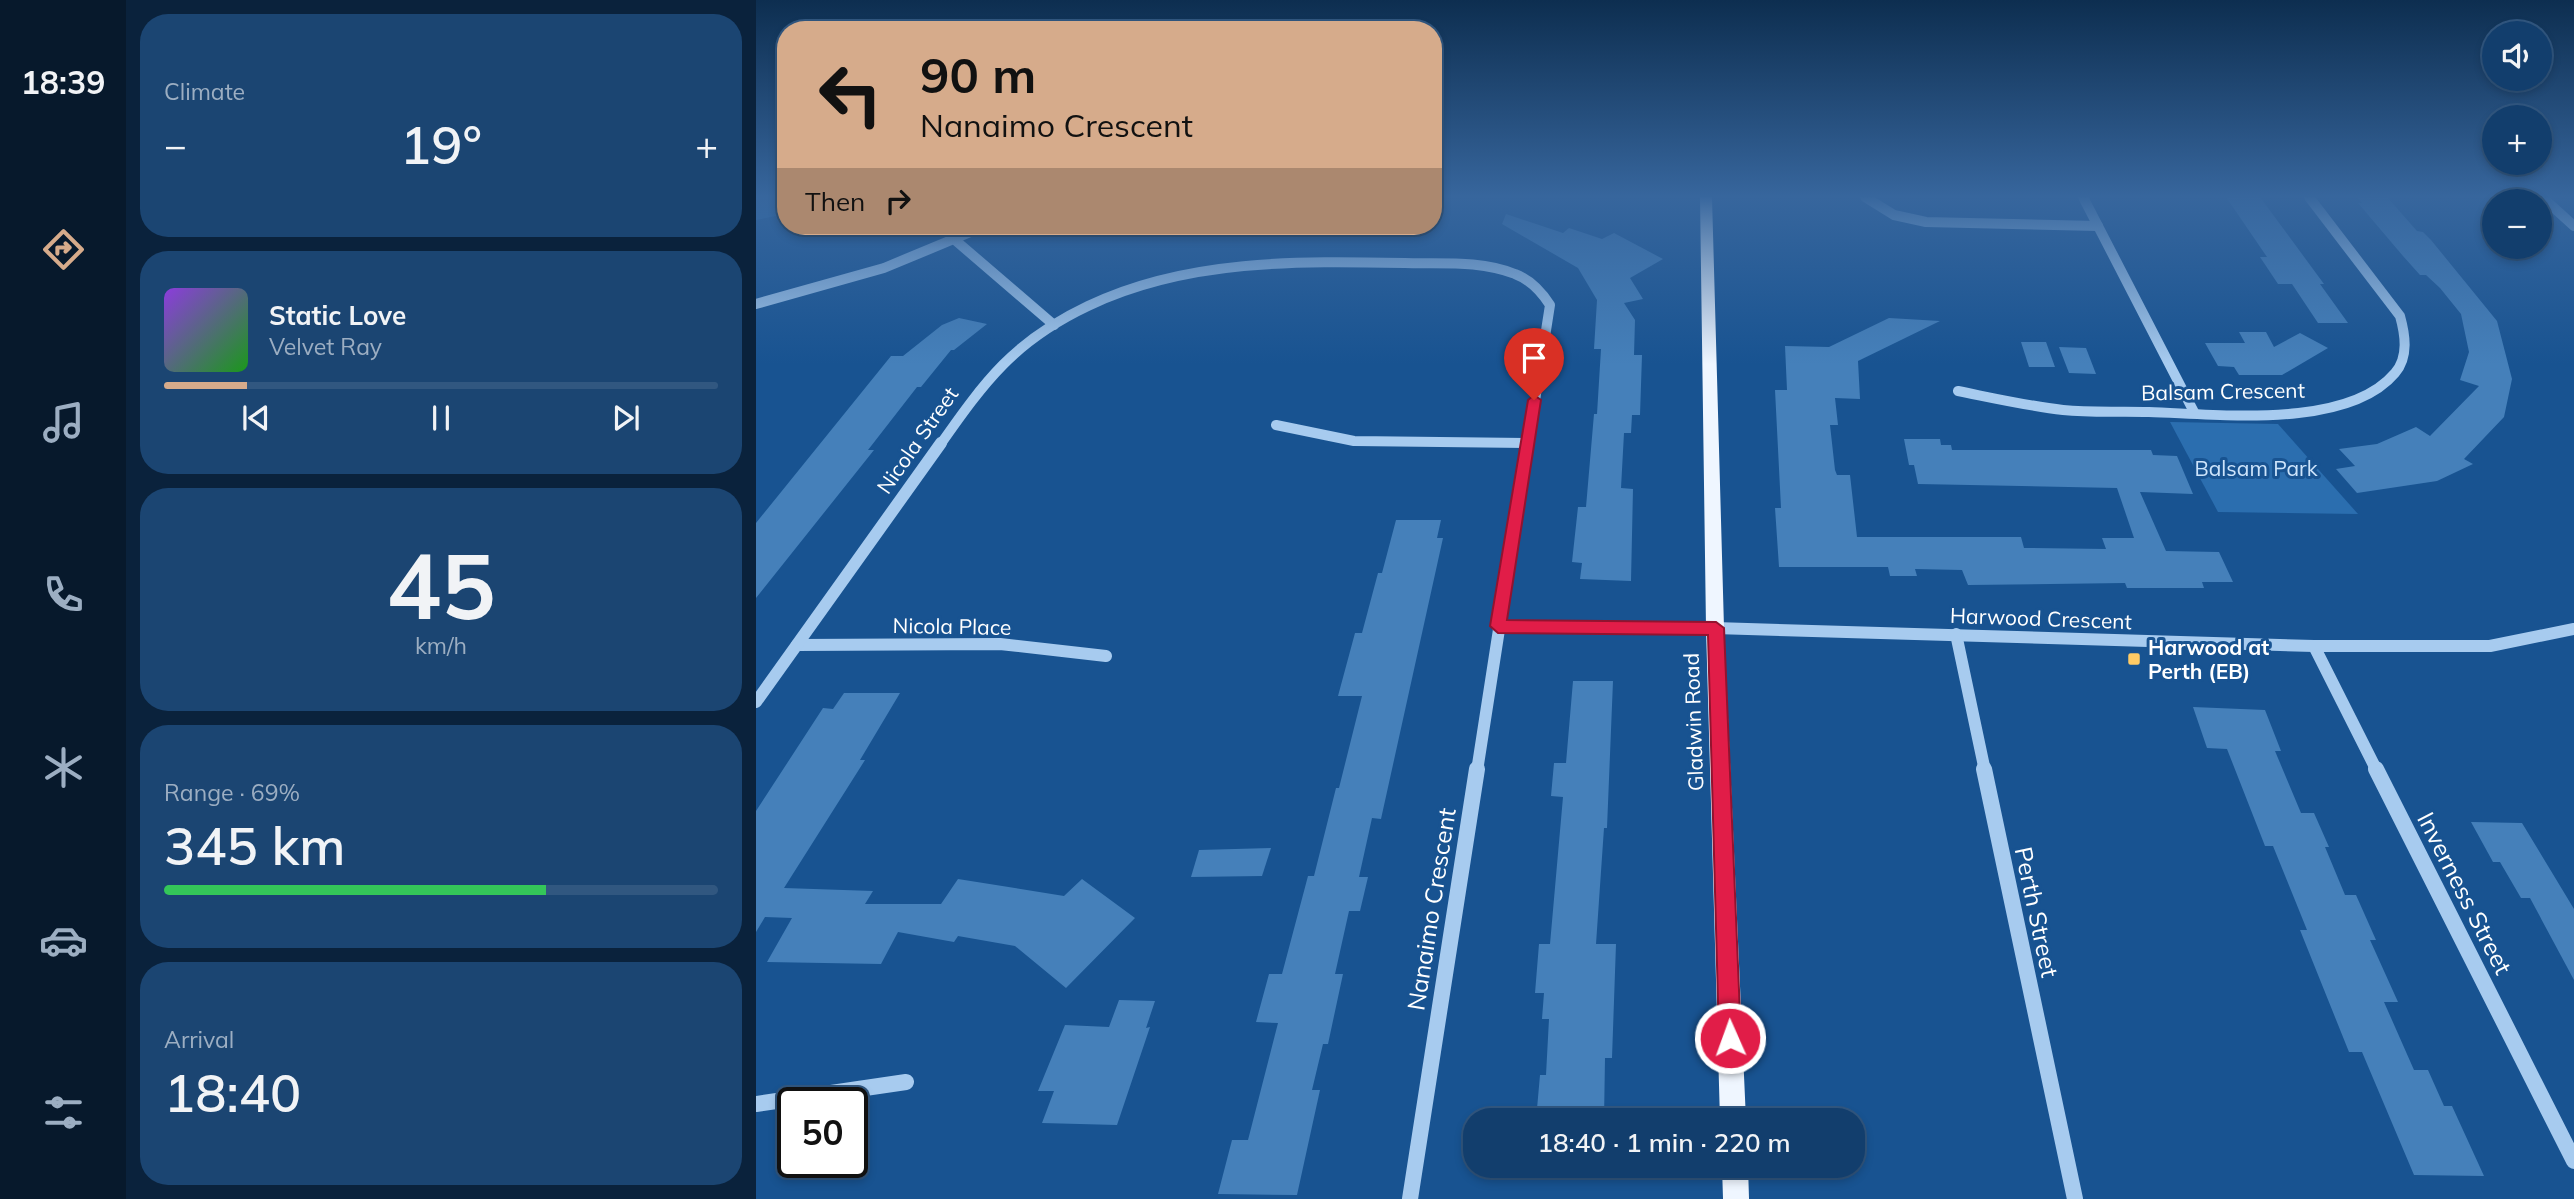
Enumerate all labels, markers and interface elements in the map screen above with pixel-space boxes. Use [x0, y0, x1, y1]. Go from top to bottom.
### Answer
map controls [2482, 21, 2552, 259]
button: sound [2482, 21, 2552, 91]
text: 90 m [920, 44, 1036, 105]
icon: left [805, 49, 896, 140]
text: 18:39 [21, 62, 105, 102]
text: Climate [164, 77, 245, 106]
text: Nanaimo Crescent [920, 105, 1193, 145]
button: + [2482, 105, 2552, 175]
text: 19° [400, 112, 482, 177]
text: − [164, 121, 187, 169]
text: + [695, 121, 718, 169]
icon: right [879, 182, 917, 220]
text: Then [805, 185, 865, 218]
button: − [2482, 189, 2552, 259]
icon: directions [39, 225, 88, 274]
text: Static Love [269, 299, 406, 332]
pin [1504, 328, 1564, 400]
text: Velvet Ray [269, 332, 382, 361]
icon: arrive [1515, 339, 1553, 377]
street label: Balsam Crescent [2141, 377, 2305, 405]
street label: Nicola Street [871, 382, 963, 498]
icon: music [39, 398, 88, 447]
icon: previous [237, 399, 275, 437]
icon: pause [422, 399, 460, 437]
icon: next [607, 399, 645, 437]
park label: Balsam Park [2194, 455, 2318, 481]
text: 45 [386, 528, 496, 642]
icon: phone [39, 570, 88, 619]
street label: Harwood Crescent [1950, 602, 2132, 634]
street label: Nicola Place [892, 612, 1012, 640]
text: km/h [415, 631, 467, 660]
place label: Harwood at Perth (EB) [2148, 634, 2269, 684]
marker: Harwood at Perth (EB) [2126, 651, 2142, 667]
street label: Gladwin Road [1678, 653, 1708, 791]
icon: climate [39, 743, 88, 792]
text: Range · 69% [164, 778, 300, 807]
street label: Nanaimo Crescent [1400, 806, 1462, 1012]
street label: Inverness Street [2411, 807, 2519, 979]
text: 345 km [164, 813, 345, 878]
street label: Perth Street [2009, 844, 2065, 980]
icon: car [39, 916, 88, 965]
position arrow [1693, 1001, 1767, 1075]
text: Arrival [164, 1025, 234, 1054]
text: 18:40 [164, 1060, 301, 1125]
speed limit sign: 50 [777, 1087, 868, 1178]
icon: filters [39, 1088, 88, 1137]
text: 18:40 · 1 min · 220 m [1537, 1126, 1791, 1159]

